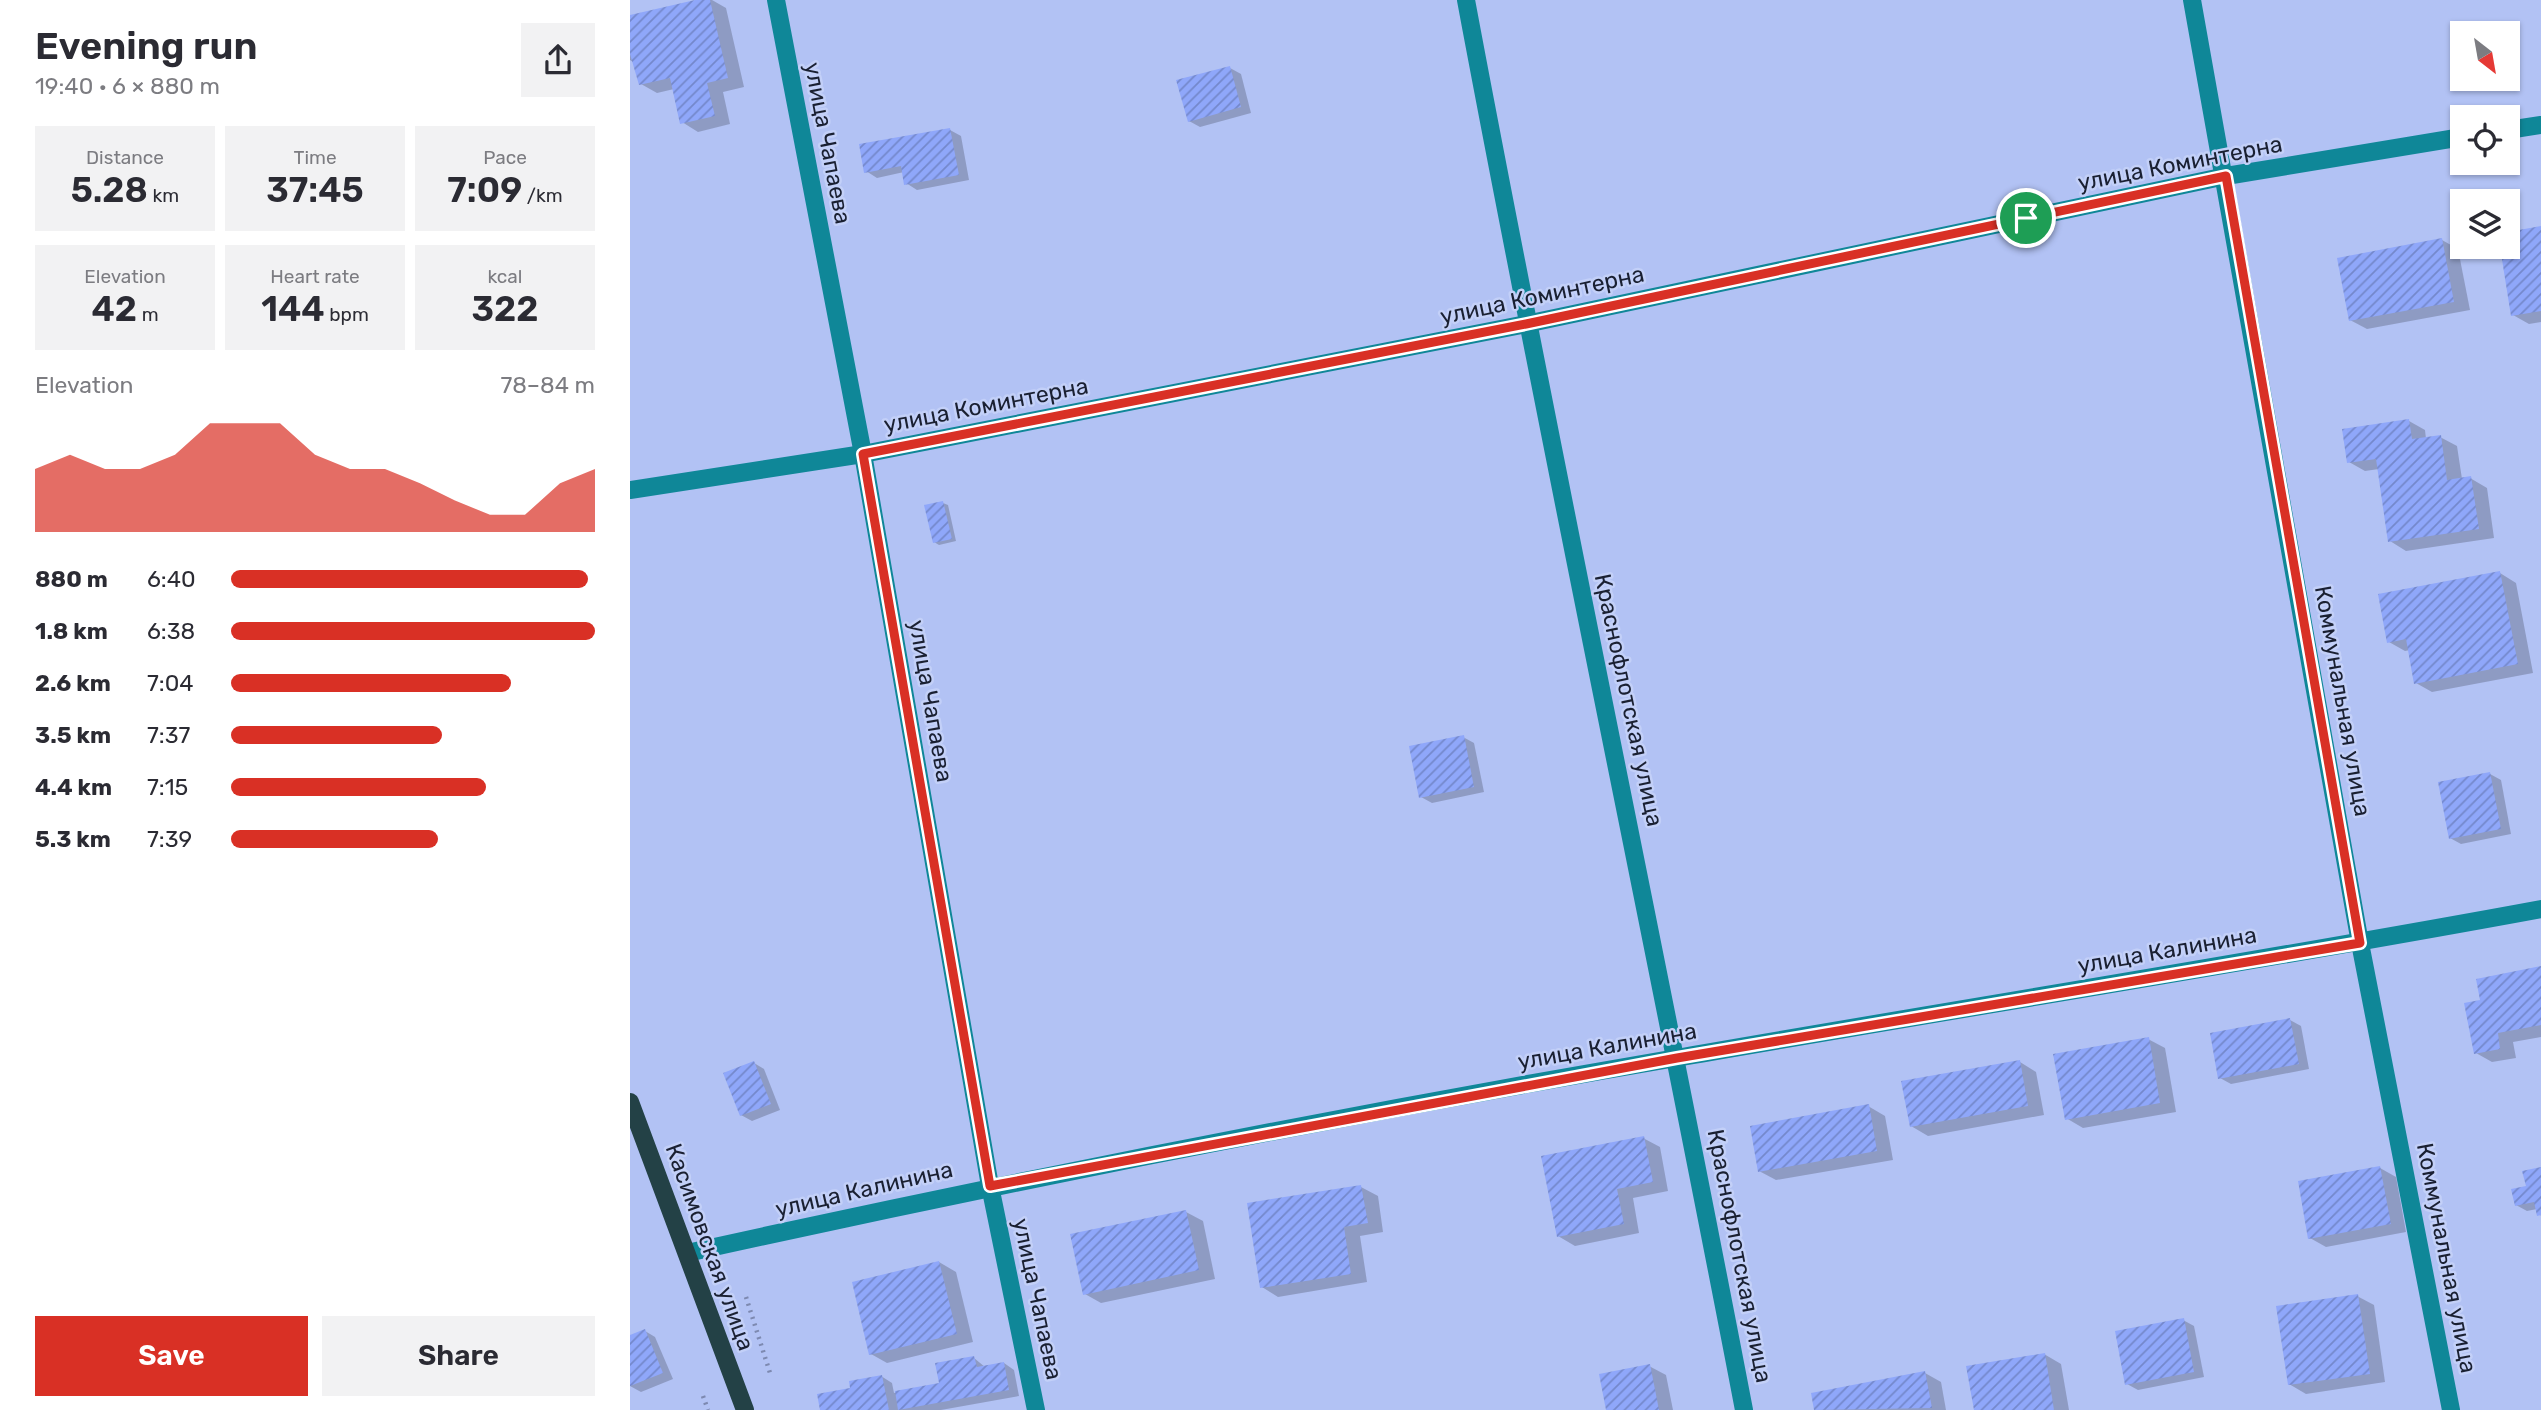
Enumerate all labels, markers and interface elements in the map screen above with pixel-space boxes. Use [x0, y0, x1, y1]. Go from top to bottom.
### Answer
north arrow [2450, 21, 2520, 91]
map controls [2450, 21, 2520, 259]
text: Evening run [35, 23, 258, 69]
button: share [521, 23, 595, 97]
street label: улица Чапаева [799, 60, 857, 226]
text: 19:40 · 6 × 880 m [35, 72, 220, 100]
button: locate [2450, 105, 2520, 175]
street label: улица Коминтерна [2075, 129, 2285, 197]
text: Distance [86, 146, 164, 169]
text: Time [293, 146, 337, 169]
text: Pace [483, 146, 527, 169]
text: 5.28 [71, 169, 148, 211]
text: 37:45 [266, 169, 364, 211]
text: 7:09 [447, 169, 522, 211]
text: km [148, 184, 179, 207]
text: /km [522, 184, 563, 207]
pin [1996, 188, 2056, 248]
button: layers [2450, 189, 2520, 259]
icon: arrive [2007, 199, 2045, 237]
street label: улица Коминтерна [1437, 260, 1647, 330]
text: Elevation [84, 265, 166, 288]
text: Heart rate [270, 265, 360, 288]
text: kcal [488, 265, 522, 288]
text: 42 [91, 288, 137, 330]
text: 144 [261, 288, 325, 330]
text: 322 [472, 288, 538, 330]
text: m [137, 303, 159, 326]
text: bpm [325, 303, 369, 326]
text: Elevation [35, 371, 134, 399]
text: 78–84 m [500, 371, 595, 399]
street label: улица Коминтерна [881, 371, 1091, 439]
text: 880 m [35, 565, 108, 593]
text: 6:40 [147, 565, 196, 593]
street label: Краснофлотская улица [1589, 571, 1669, 829]
street label: Коммунальная улица [2309, 583, 2377, 819]
text: 1.8 km [35, 617, 108, 645]
text: 6:38 [147, 617, 195, 645]
street label: улица Чапаева [903, 618, 959, 784]
text: 2.6 km [35, 669, 111, 697]
text: 7:04 [147, 669, 194, 697]
text: 3.5 km [35, 721, 111, 749]
text: 7:37 [147, 721, 190, 749]
text: 4.4 km [35, 773, 112, 801]
text: 7:15 [147, 773, 188, 801]
text: 5.3 km [35, 825, 111, 853]
text: 7:39 [147, 825, 192, 853]
street label: улица Калинина [2075, 920, 2259, 980]
street label: улица Калинина [1515, 1016, 1699, 1076]
street label: Краснофлотская улица [1702, 1127, 1778, 1385]
street label: Касимовская улица [660, 1140, 760, 1354]
street label: Коммунальная улица [2411, 1141, 2483, 1375]
street label: улица Калинина [773, 1155, 955, 1223]
street label: улица Чапаева [1007, 1216, 1069, 1382]
button: Save [35, 1316, 308, 1396]
button: Share [322, 1316, 595, 1396]

